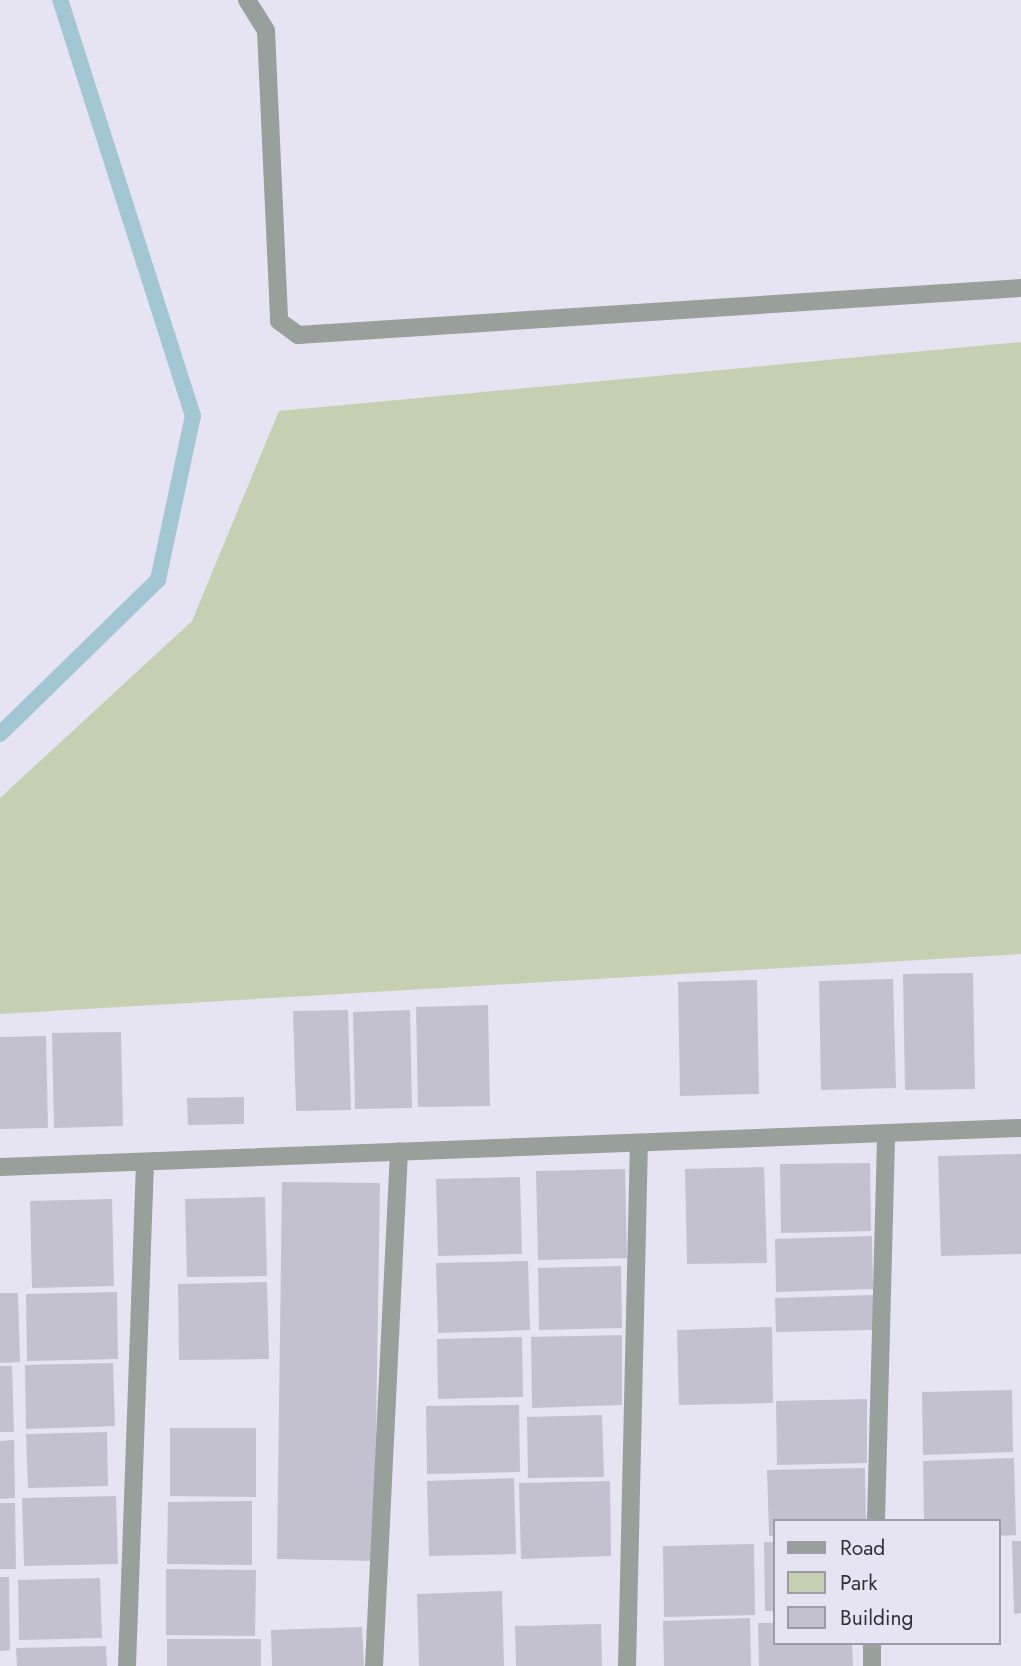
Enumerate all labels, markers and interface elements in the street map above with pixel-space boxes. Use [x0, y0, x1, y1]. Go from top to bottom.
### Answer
legend [772, 1519, 1000, 1645]
text: Road [840, 1533, 885, 1563]
text: Park [840, 1568, 877, 1598]
text: Building [840, 1603, 913, 1633]

